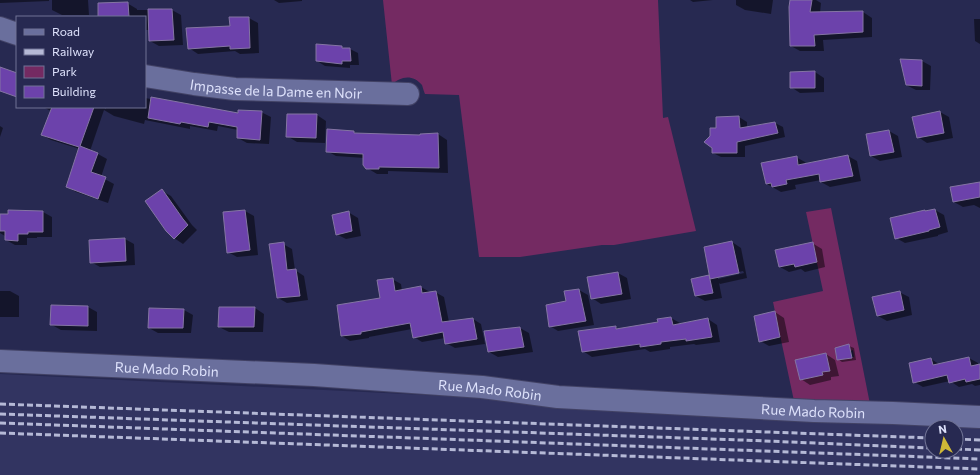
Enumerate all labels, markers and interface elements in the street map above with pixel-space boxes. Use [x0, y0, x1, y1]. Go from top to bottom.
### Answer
legend [16, 16, 146, 108]
text: Road [52, 24, 80, 38]
text: Railway [52, 44, 94, 58]
text: Park [52, 64, 78, 78]
street label: Impasse de la Dame en Noir [189, 75, 363, 101]
text: Building [52, 84, 96, 98]
street label: Rue Mado Robin [114, 358, 219, 379]
street label: Rue Mado Robin [438, 375, 543, 403]
street label: Rue Mado Robin [761, 400, 866, 421]
north arrow [924, 419, 964, 459]
text: N [938, 422, 948, 436]

